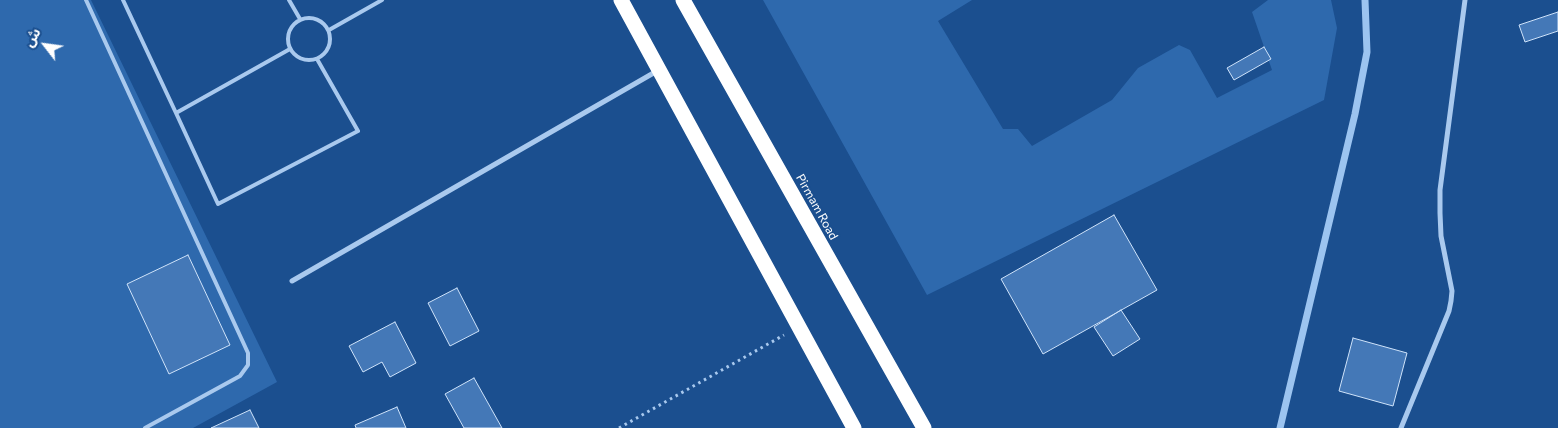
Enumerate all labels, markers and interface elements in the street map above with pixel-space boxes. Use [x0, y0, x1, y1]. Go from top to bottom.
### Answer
north arrow [20, 20, 70, 70]
text: ش [19, 25, 44, 50]
street label: Pirmam Road [793, 172, 841, 242]

